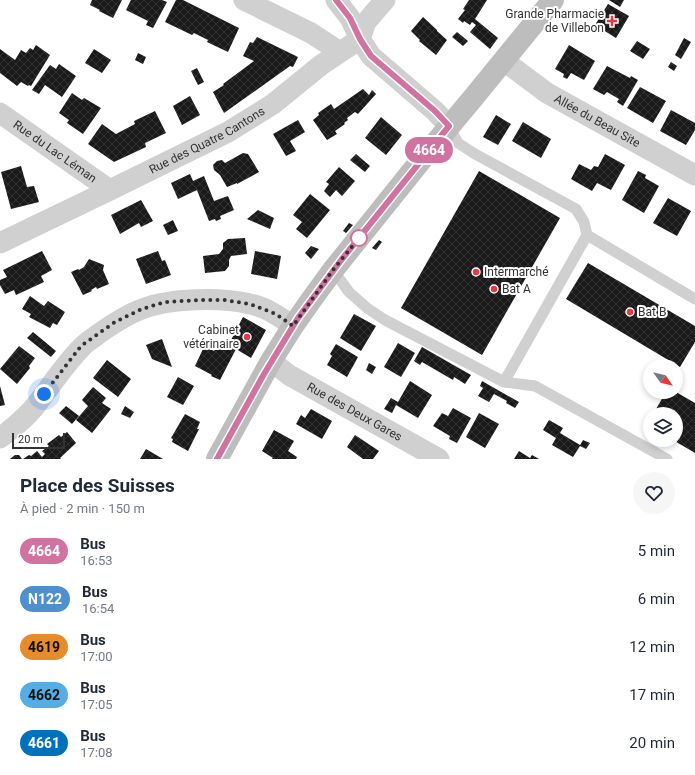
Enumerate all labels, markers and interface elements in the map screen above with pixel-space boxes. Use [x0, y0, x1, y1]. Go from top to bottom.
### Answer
place label: Grande Pharmacie de Villebon [505, 7, 604, 35]
marker: Grande Pharmacie de Villebon [607, 16, 617, 26]
street label: Allée du Beau Site [552, 91, 643, 150]
street label: Rue des Quatre Cantons [147, 104, 267, 177]
street label: Rue du Lac Léman [10, 117, 99, 185]
line badge: 4664 [401, 137, 457, 163]
text: 4664 [413, 142, 445, 158]
unlabelled marker [350, 229, 368, 247]
place label: Intermarché [484, 265, 549, 279]
marker: Intermarché [471, 267, 481, 277]
place label: Bat A [502, 282, 531, 296]
marker: Bat A [489, 284, 499, 294]
place label: Bat B [638, 305, 666, 319]
marker: Bat B [625, 307, 635, 317]
place label: Cabinet vétérinaire [183, 323, 239, 351]
marker: Cabinet vétérinaire [242, 332, 252, 342]
north arrow [643, 359, 683, 399]
map controls [643, 359, 683, 447]
street label: Rue des Deux Gares [305, 380, 405, 444]
your location [34, 384, 54, 404]
button: layers [643, 407, 683, 447]
scale bar [12, 431, 65, 450]
text: 20 m [18, 433, 43, 446]
button: heart [633, 472, 675, 514]
text: Place des Suisses [20, 474, 175, 497]
text: À pied · 2 min · 150 m [20, 501, 145, 516]
text: Bus [80, 535, 106, 553]
text: 5 min [638, 542, 675, 560]
text: 4664 [28, 543, 60, 559]
text: 16:53 [80, 553, 113, 568]
text: Bus [82, 583, 108, 601]
text: 6 min [638, 590, 675, 608]
text: N122 [28, 591, 62, 607]
text: 16:54 [82, 601, 114, 616]
text: Bus [80, 631, 106, 649]
text: 12 min [629, 638, 675, 656]
text: 4619 [28, 639, 60, 655]
text: 17:00 [80, 649, 113, 664]
text: Bus [80, 679, 106, 697]
text: 17 min [629, 686, 675, 704]
text: 4662 [28, 687, 60, 703]
text: 17:05 [80, 697, 113, 712]
text: Bus [80, 727, 106, 745]
text: 20 min [629, 734, 675, 752]
text: 4661 [28, 735, 60, 751]
text: 17:08 [80, 745, 113, 760]

